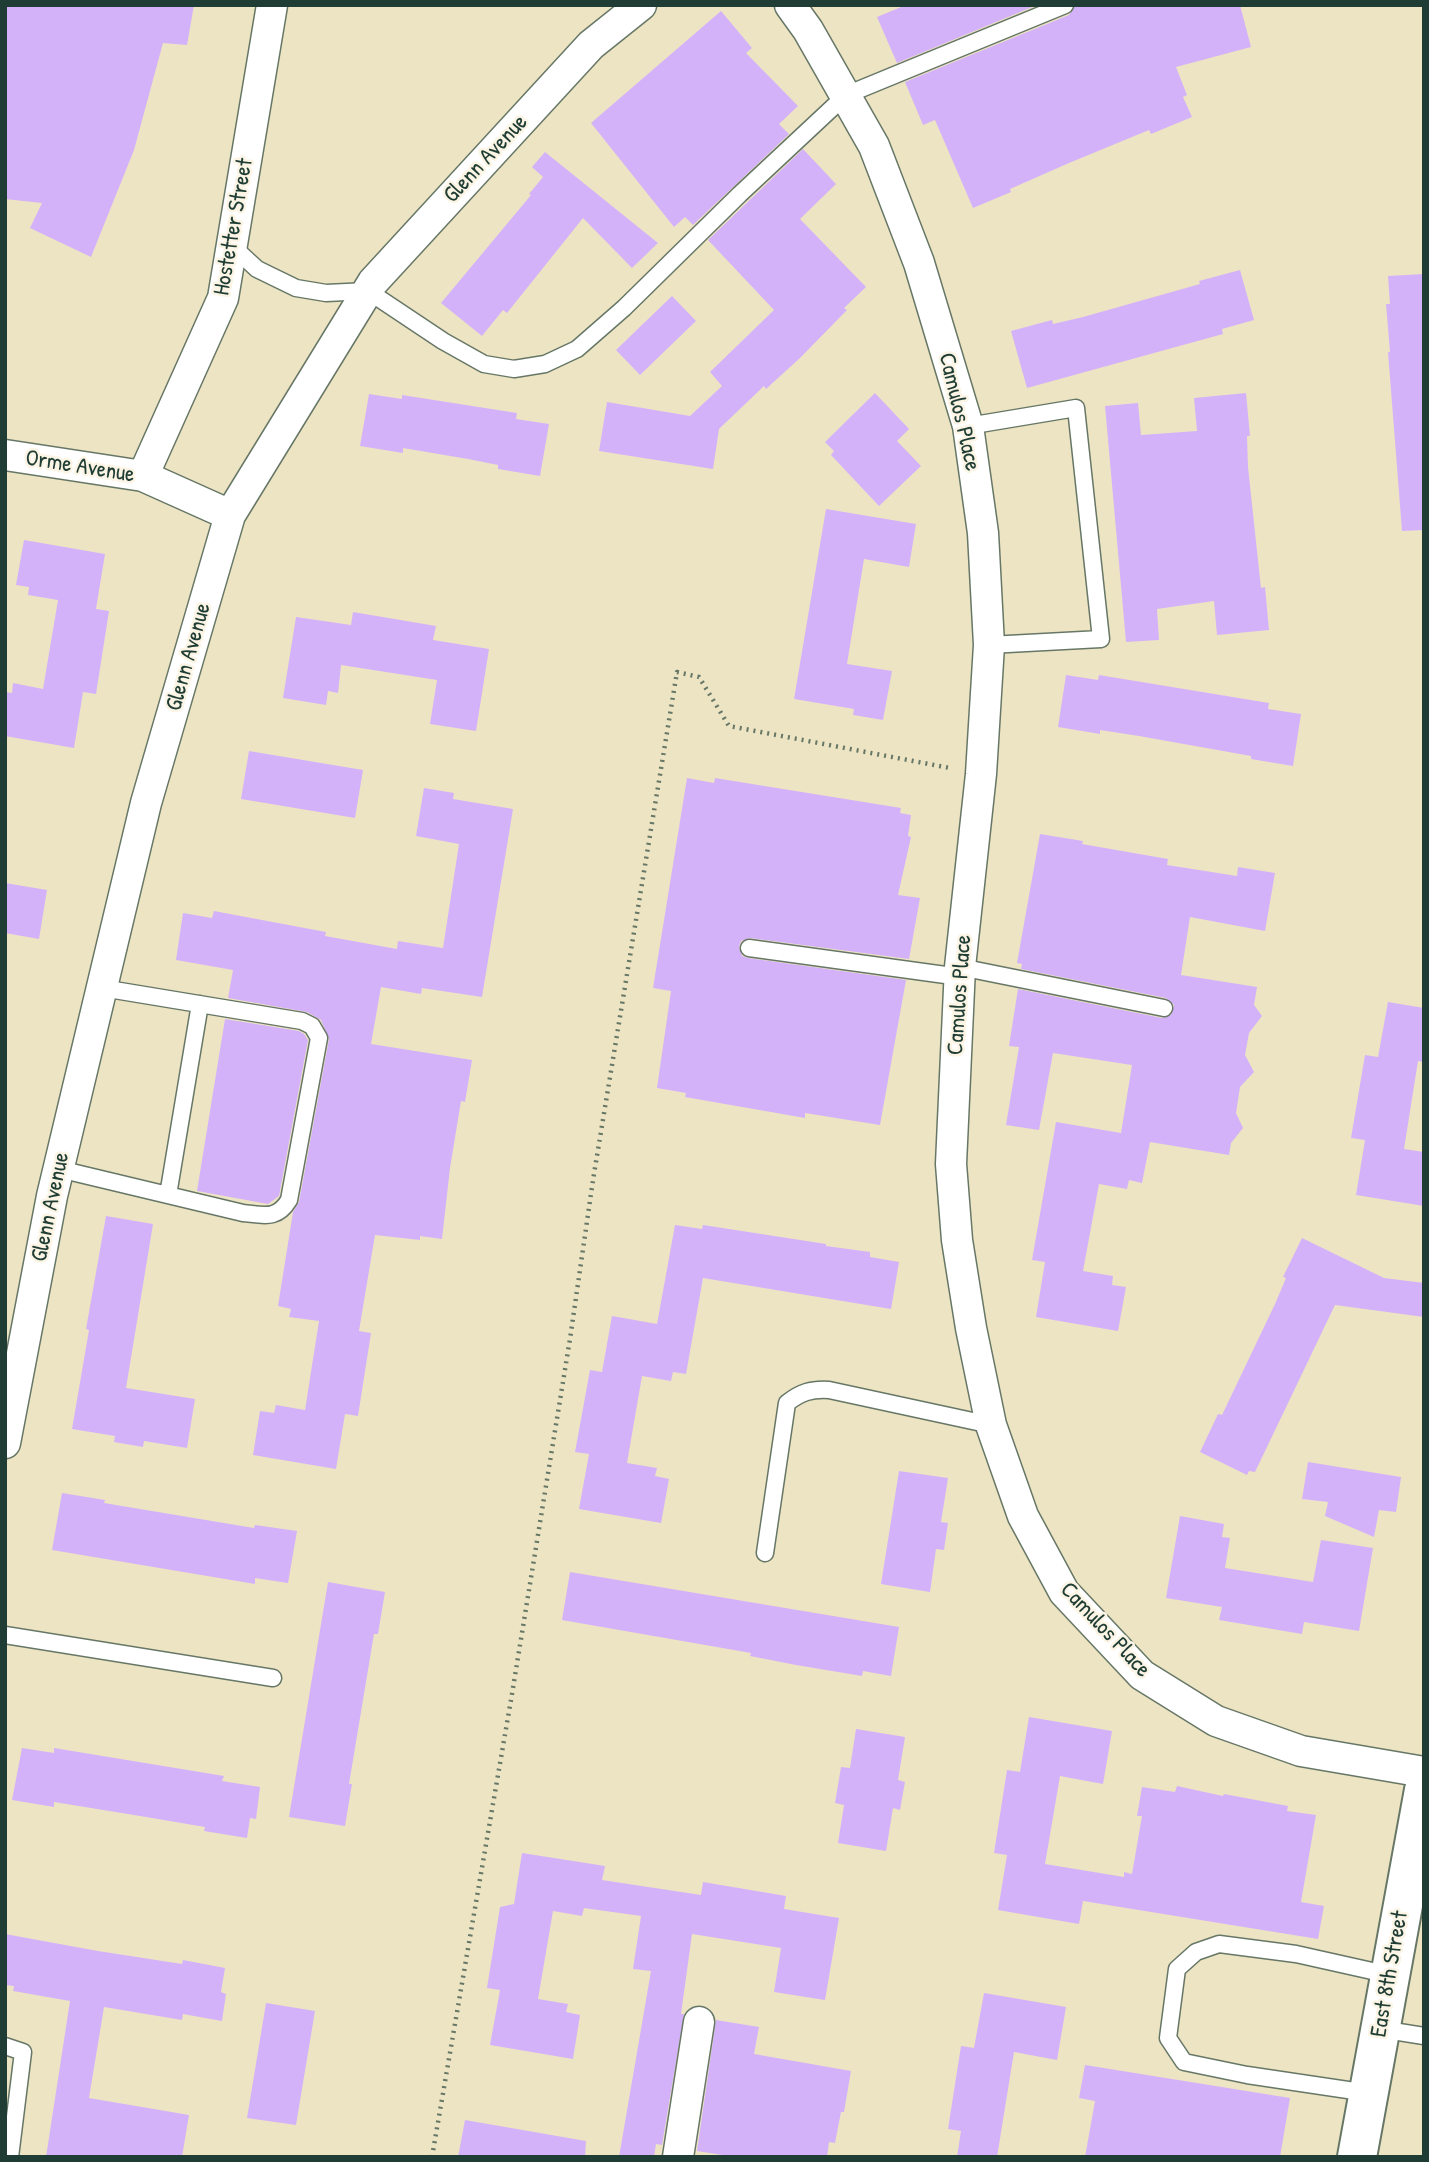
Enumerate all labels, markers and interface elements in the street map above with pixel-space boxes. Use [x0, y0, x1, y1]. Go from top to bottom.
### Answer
street label: Glenn Avenue [438, 109, 534, 209]
street label: Hostetter Street [208, 156, 260, 298]
street label: Camulos Place [932, 350, 986, 474]
street label: Orme Avenue [23, 445, 137, 489]
street label: Glenn Avenue [160, 600, 218, 714]
street label: Camulos Place [942, 934, 978, 1056]
street label: Glenn Avenue [26, 1150, 76, 1264]
street label: Camulos Place [1054, 1577, 1156, 1683]
street label: East 8th Street [1365, 1909, 1415, 2039]

